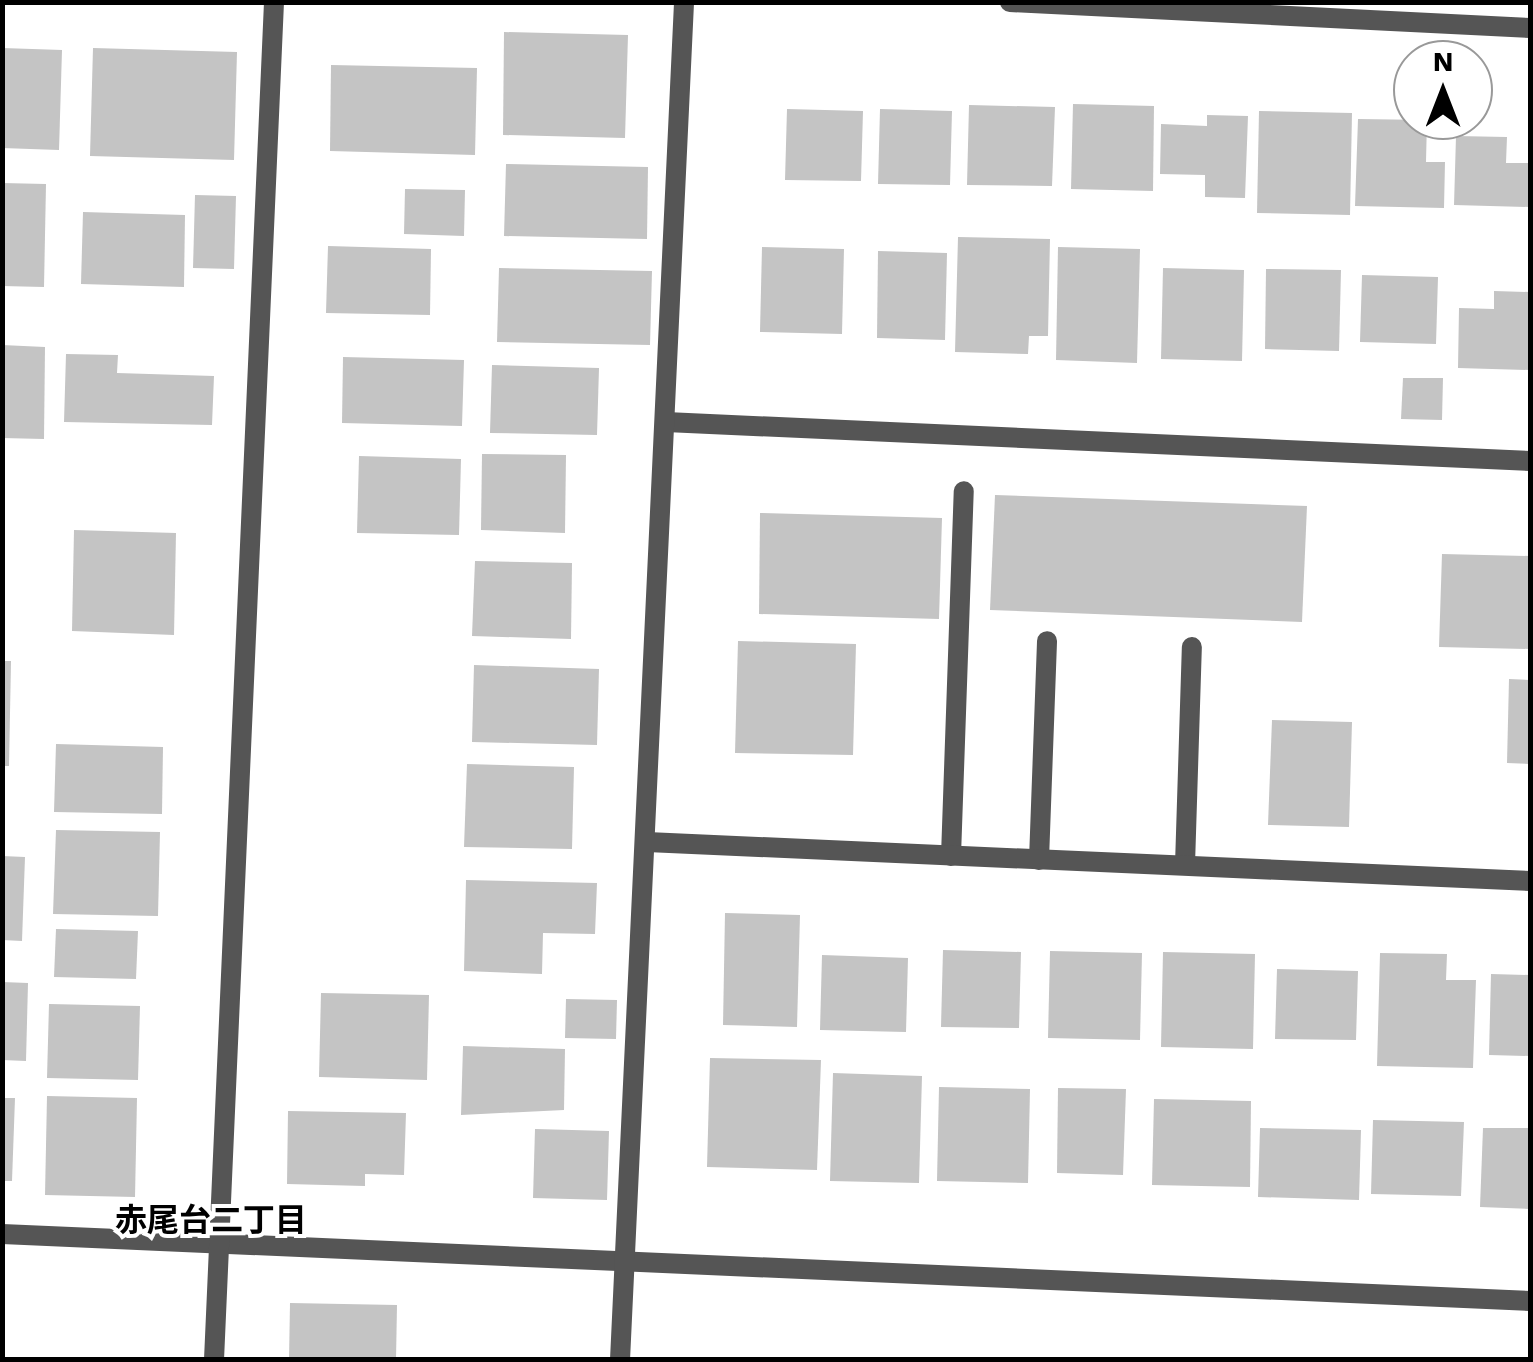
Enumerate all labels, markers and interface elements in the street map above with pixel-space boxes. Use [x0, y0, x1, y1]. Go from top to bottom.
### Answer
north arrow [1393, 40, 1493, 140]
text: N [1433, 45, 1453, 78]
district label: 赤尾台二丁目 [115, 1201, 307, 1239]

